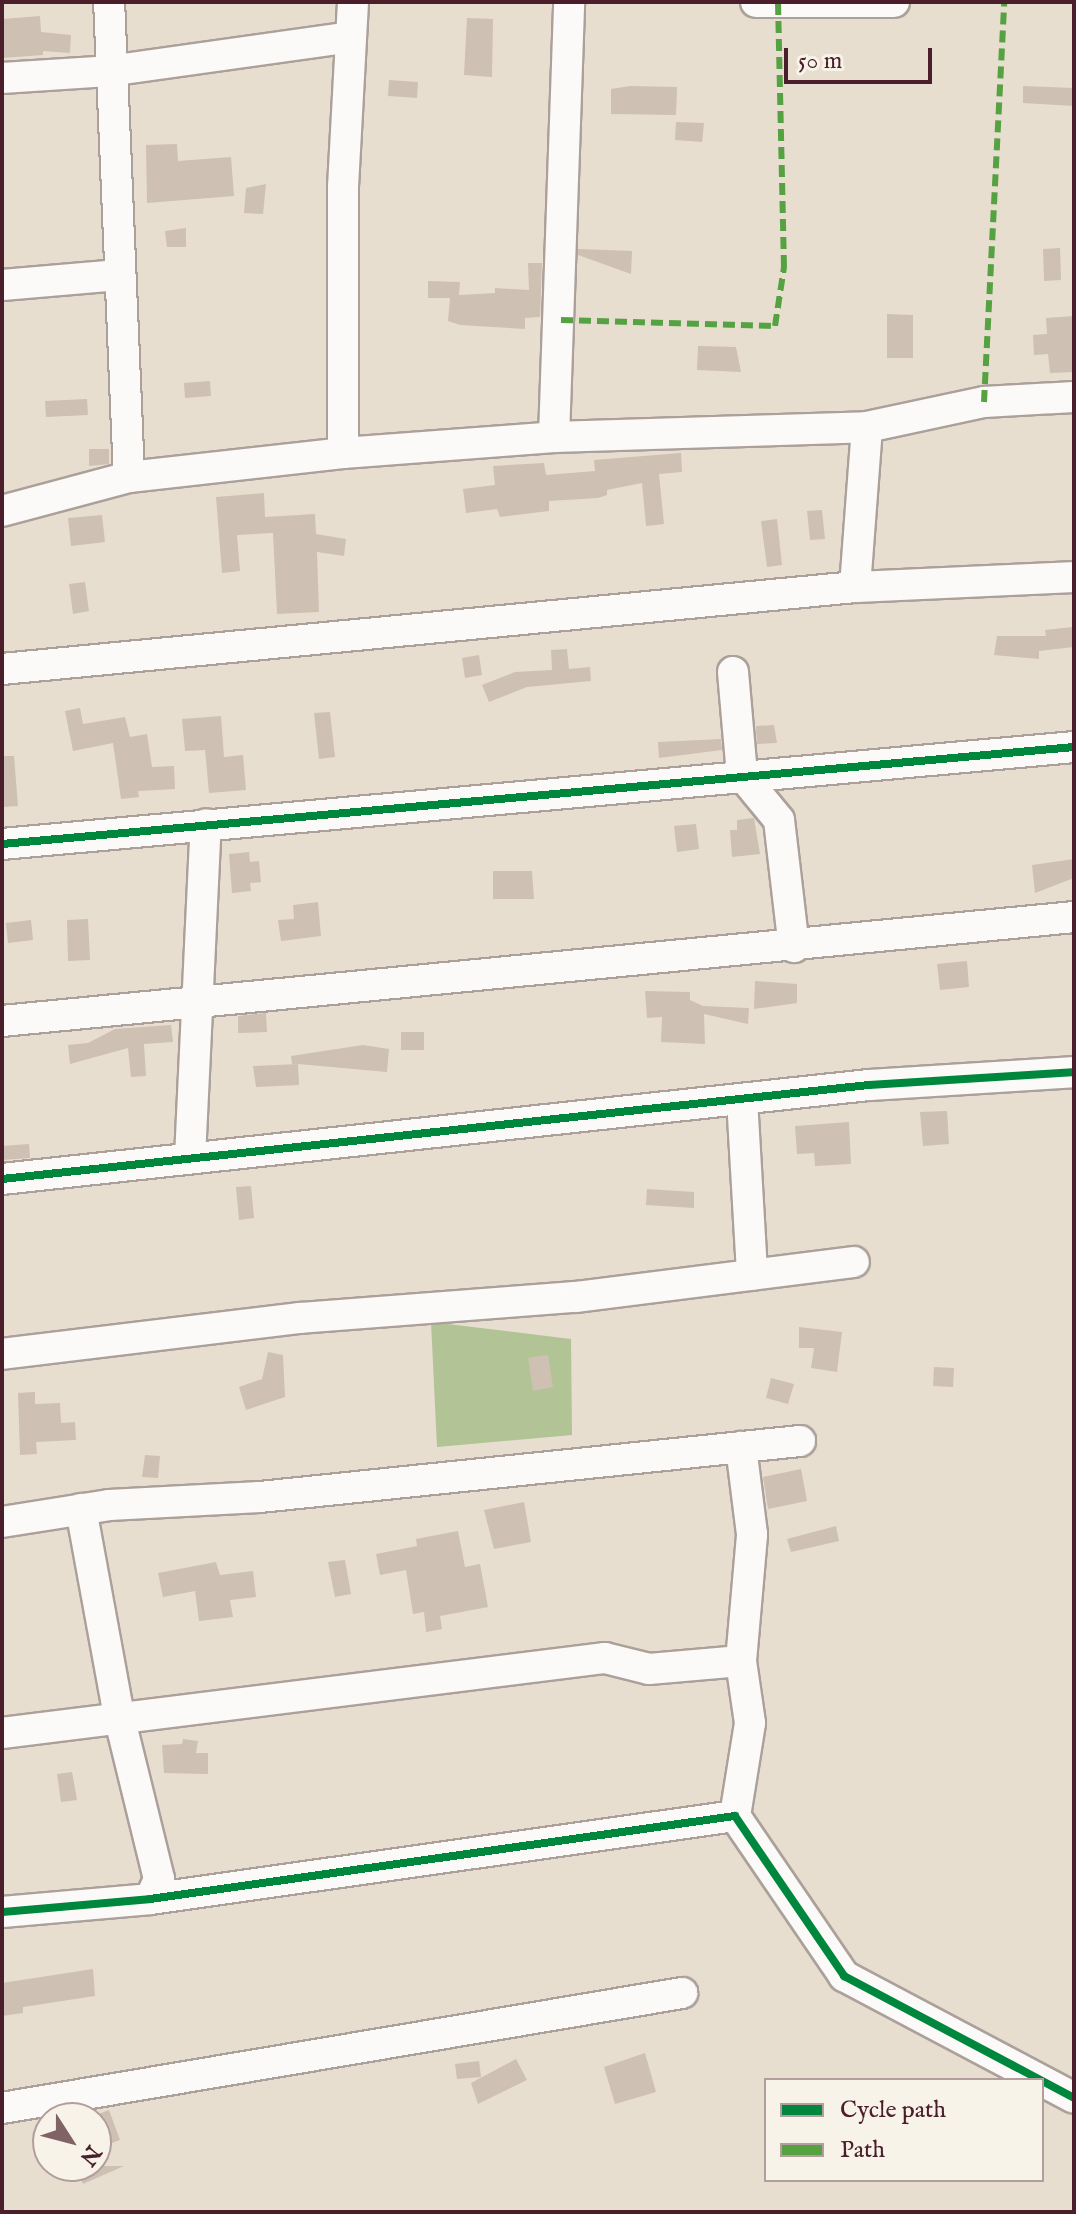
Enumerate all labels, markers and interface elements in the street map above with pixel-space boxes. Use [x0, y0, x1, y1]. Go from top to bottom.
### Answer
scale bar [788, 32, 936, 82]
text: 50 m [798, 46, 842, 77]
legend [764, 2078, 1044, 2182]
text: Cycle path [840, 2095, 946, 2126]
north arrow [32, 2102, 112, 2182]
text: Path [840, 2135, 885, 2166]
text: N [73, 2139, 107, 2171]

